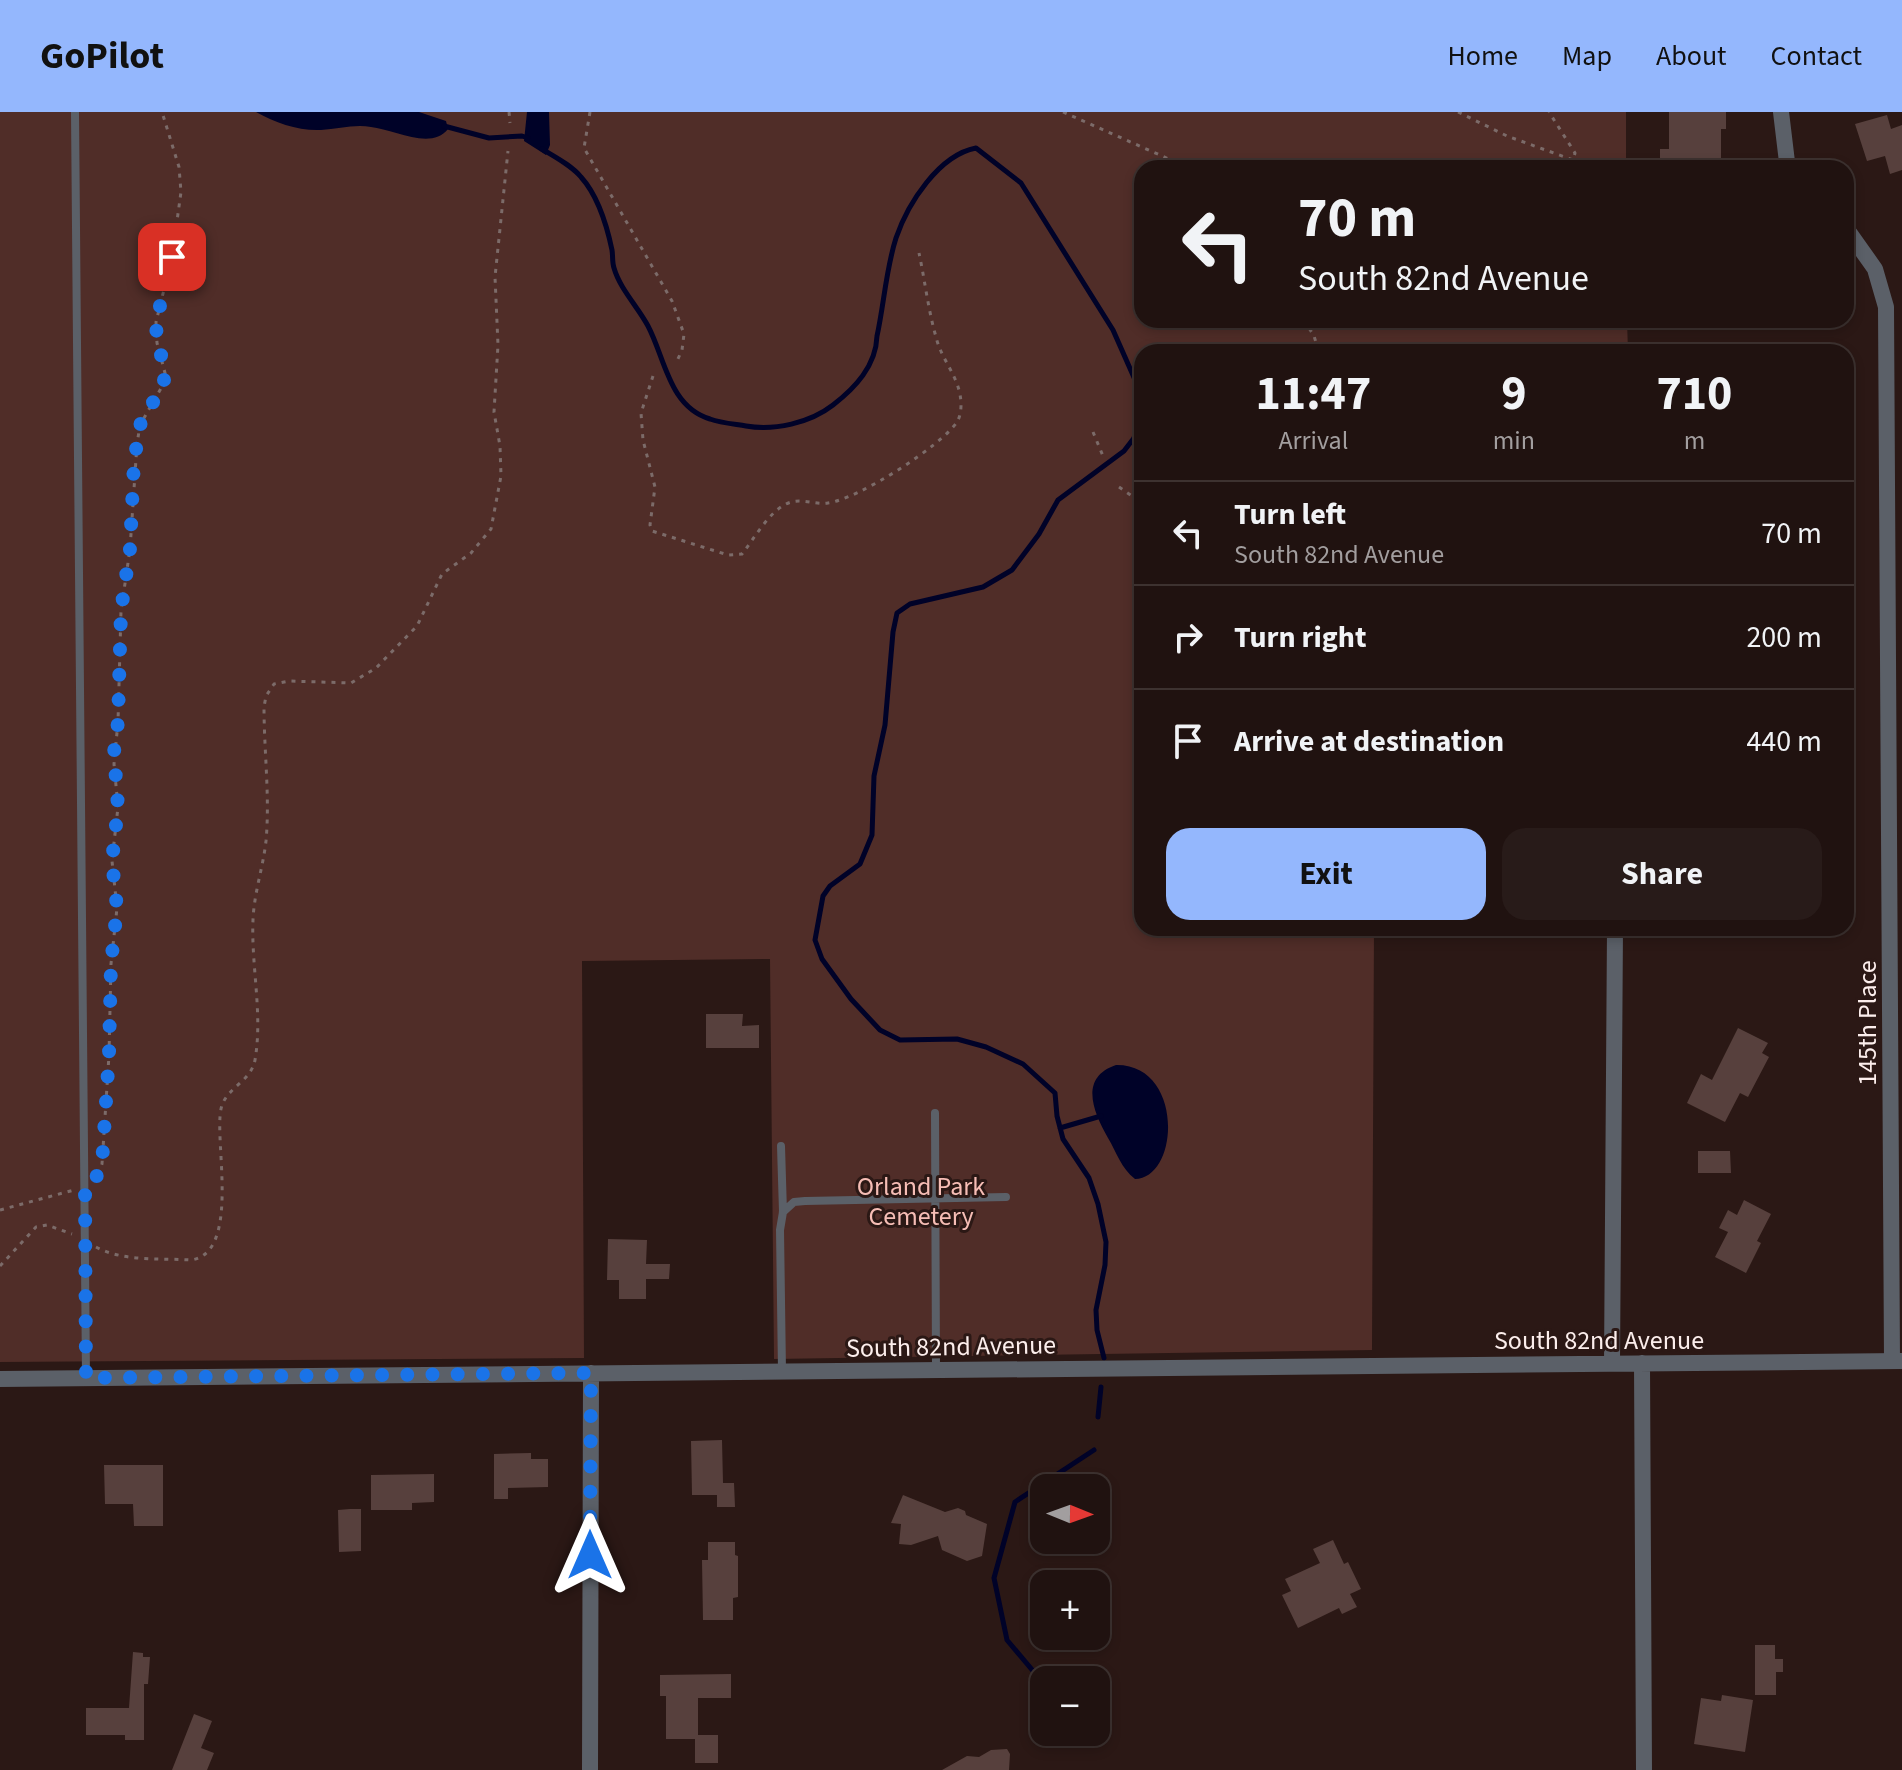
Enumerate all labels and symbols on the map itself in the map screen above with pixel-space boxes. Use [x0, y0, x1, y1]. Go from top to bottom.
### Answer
pin [138, 223, 206, 291]
street label: 145th Place [1849, 960, 1886, 1086]
park label: Orland Park Cemetery [857, 1168, 985, 1235]
street label: South 82nd Avenue [1494, 1322, 1704, 1359]
street label: South 82nd Avenue [846, 1326, 1056, 1367]
north arrow [1030, 1474, 1110, 1554]
position arrow [548, 1513, 632, 1597]

